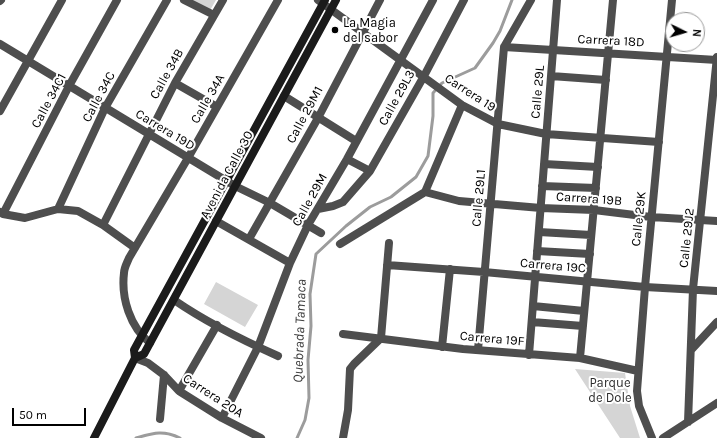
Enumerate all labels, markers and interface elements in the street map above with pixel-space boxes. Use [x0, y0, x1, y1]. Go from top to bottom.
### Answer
north arrow [665, 12, 705, 52]
place label: La Magia del sabor [343, 15, 398, 46]
marker: La Magia del sabor [330, 25, 340, 35]
text: N [690, 28, 703, 37]
street label: Carrera 18D [577, 31, 645, 51]
street label: Calle 34B [147, 46, 187, 102]
street label: Calle 29L [528, 65, 548, 119]
street label: Calle 29L3 [375, 68, 419, 128]
street label: Calle 34C [79, 69, 119, 125]
street label: Calle 34C1 [28, 71, 70, 131]
street label: Calle 34A [188, 71, 228, 127]
street label: Carrera 19 [441, 71, 499, 115]
street label: Calle 29M1 [283, 84, 327, 146]
street label: Carrera 19D [132, 106, 198, 154]
street label: Avenida Calle 30 [197, 128, 257, 222]
street label: Calle 29L1 [469, 169, 489, 227]
street label: Calle 29M [289, 171, 331, 229]
street label: Carrera 19B [556, 189, 622, 209]
street label: Calle 29K [628, 191, 650, 247]
street label: Calle 29J2 [676, 207, 698, 269]
street label: Carrera 19C [519, 255, 587, 277]
water label: Quebrada Tamaca [290, 279, 310, 383]
street label: Carrera 19F [459, 328, 525, 350]
street label: Carrera 20A [180, 371, 246, 421]
park label: Parque de Dole [588, 375, 632, 406]
scale bar [14, 400, 88, 426]
text: 50 m [19, 408, 47, 422]

